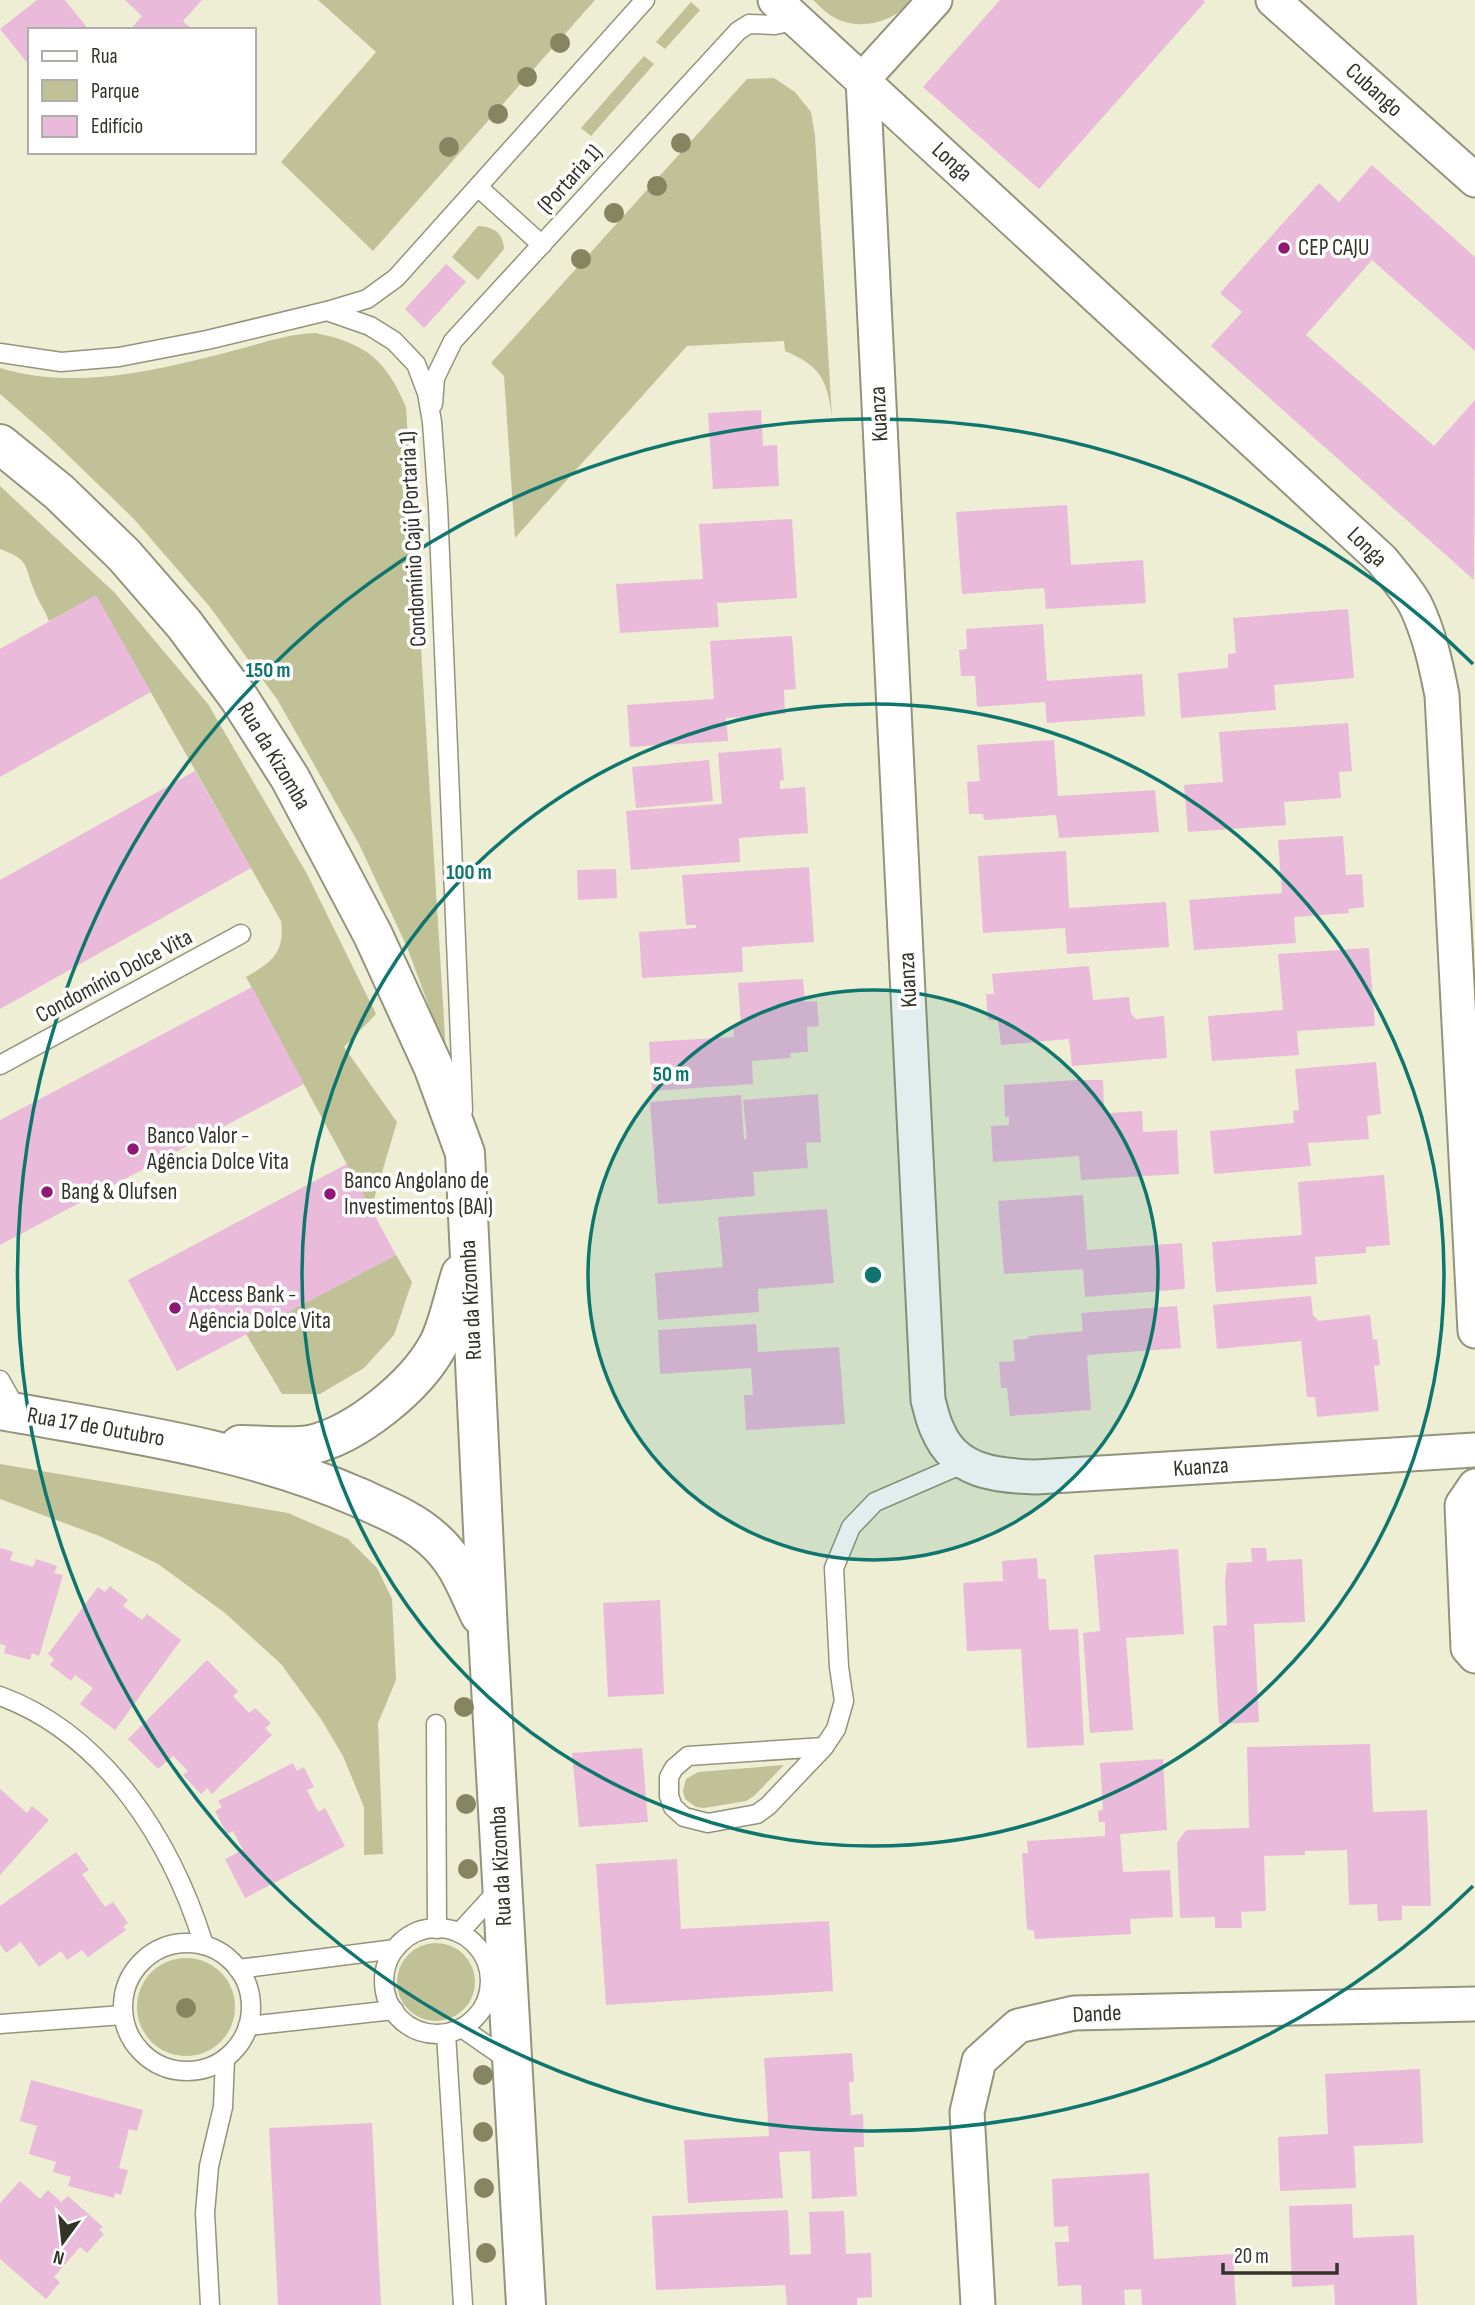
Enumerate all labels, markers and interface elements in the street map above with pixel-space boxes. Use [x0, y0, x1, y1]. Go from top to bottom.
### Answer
legend [28, 28, 256, 154]
text: Rua [91, 44, 118, 69]
street label: Cubango [1340, 57, 1408, 123]
text: Parque [91, 79, 139, 104]
text: Edifício [91, 114, 143, 139]
street label: Longa [926, 136, 978, 188]
street label: (Portaria 1) [532, 139, 608, 219]
place label: CEP CAJU [1298, 234, 1369, 262]
marker: CEP CAJU [1276, 240, 1292, 256]
street label: Kuanza [864, 386, 894, 442]
street label: Condomínio Cajú (Portaria 1) [393, 430, 433, 648]
street label: Longa [1341, 521, 1393, 573]
text: 150 m [246, 658, 290, 683]
street label: Rua da Kizomba [231, 697, 317, 815]
text: 100 m [446, 860, 492, 885]
street label: Condomínio Dolce Vita [31, 923, 197, 1029]
street label: Kuanza [893, 952, 923, 1008]
text: 50 m [653, 1062, 689, 1087]
place label: Banco Valor - Agência Dolce Vita [146, 1122, 289, 1176]
marker: Banco Valor - Agência Dolce Vita [125, 1141, 141, 1157]
place label: Banco Angolano de Investimentos (BAI) [344, 1167, 493, 1221]
place label: Bang & Olufsen [61, 1178, 177, 1206]
marker: Bang & Olufsen [39, 1184, 55, 1200]
marker: Banco Angolano de Investimentos (BAI) [322, 1186, 338, 1202]
street label: Rua da Kizomba [454, 1239, 488, 1361]
centre of rings [861, 1263, 885, 1287]
place label: Access Bank - Agência Dolce Vita [188, 1281, 331, 1335]
marker: Access Bank - Agência Dolce Vita [167, 1300, 183, 1316]
street label: Rua 17 de Outubro [25, 1401, 167, 1453]
street label: Kuanza [1172, 1451, 1230, 1483]
street label: Rua da Kizomba [484, 1805, 518, 1927]
street label: Dande [1072, 1999, 1122, 2029]
north arrow [28, 2207, 98, 2277]
scale bar [1223, 2232, 1337, 2276]
text: 20 m [1234, 2244, 1269, 2269]
text: N [51, 2245, 67, 2269]

